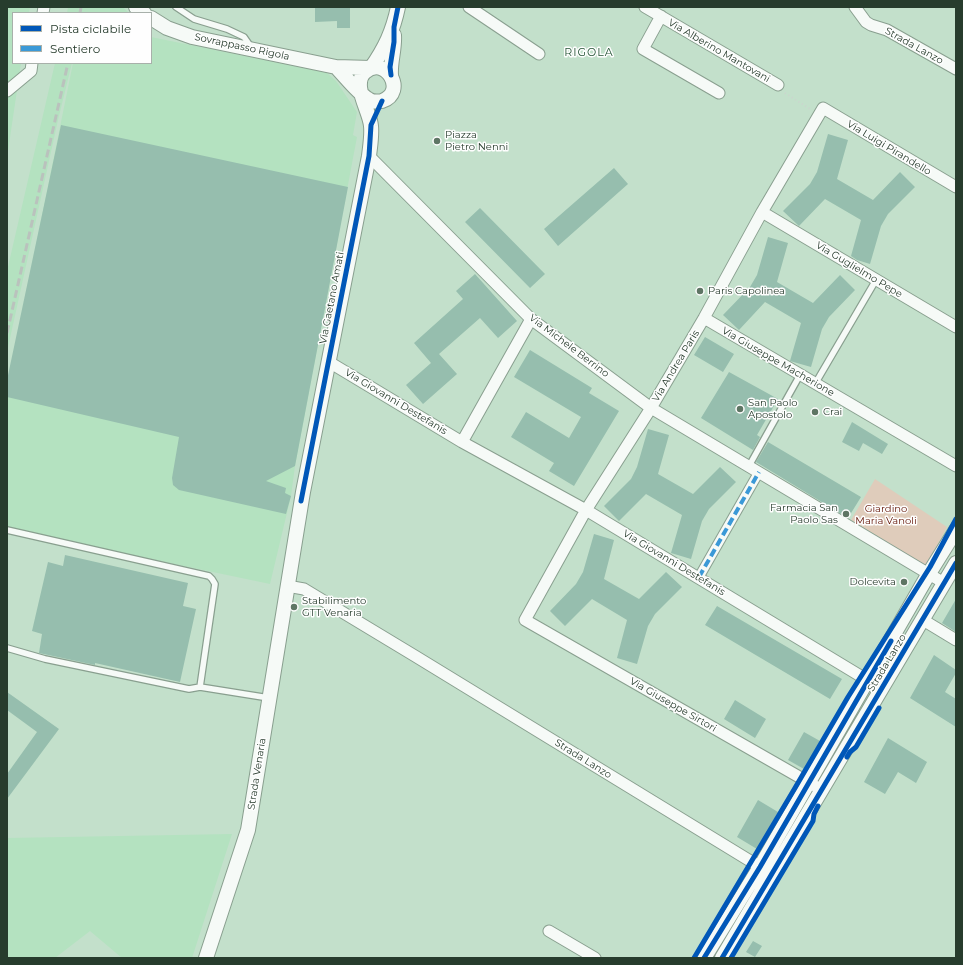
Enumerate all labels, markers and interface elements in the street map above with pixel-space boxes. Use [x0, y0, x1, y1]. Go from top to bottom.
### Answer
legend [12, 12, 152, 64]
street label: Via Alberino Mantovani [666, 17, 772, 85]
text: Pista ciclabile [50, 21, 131, 36]
street label: Strada Lanzo [883, 25, 945, 67]
street label: Sovrappasso Rigola [193, 31, 291, 63]
text: Sentiero [50, 41, 100, 56]
district label: RIGOLA [564, 46, 614, 60]
street label: Via Luigi Pirandello [845, 118, 933, 178]
place label: Piazza Pietro Nenni [445, 129, 508, 152]
marker: Piazza Pietro Nenni [432, 136, 442, 146]
street label: Via Guglielmo Pepe [814, 239, 904, 301]
street label: Via Gaetano Amati [317, 251, 347, 345]
place label: Paris Capolinea [708, 285, 785, 297]
marker: Paris Capolinea [695, 286, 705, 296]
street label: Via Michele Berrino [527, 312, 611, 380]
street label: Via Giuseppe Macherione [720, 325, 836, 399]
street label: Via Andrea Paris [650, 328, 702, 404]
street label: Via Giovanni Destefanis [343, 367, 449, 437]
place label: San Paolo Apostolo [748, 397, 798, 420]
marker: San Paolo Apostolo [735, 404, 745, 414]
place label: Crai [823, 406, 842, 418]
marker: Crai [810, 407, 820, 417]
place label: Farmacia San Paolo Sas [770, 502, 838, 526]
park label: Giardino Maria Vanoli [855, 503, 917, 526]
marker: Farmacia San Paolo Sas [841, 509, 851, 519]
street label: Via Giovanni Destefanis [621, 528, 727, 598]
place label: Dolcevita [850, 576, 896, 588]
marker: Dolcevita [899, 577, 909, 587]
place label: Stabilimento GTT Venaria [302, 595, 366, 618]
marker: Stabilimento GTT Venaria [289, 602, 299, 612]
street label: Strada Lanzo [865, 632, 909, 694]
street label: Via Giuseppe Sirtori [628, 675, 718, 735]
street label: Strada Venaria [245, 737, 269, 811]
street label: Strada Lanzo [552, 737, 614, 781]

